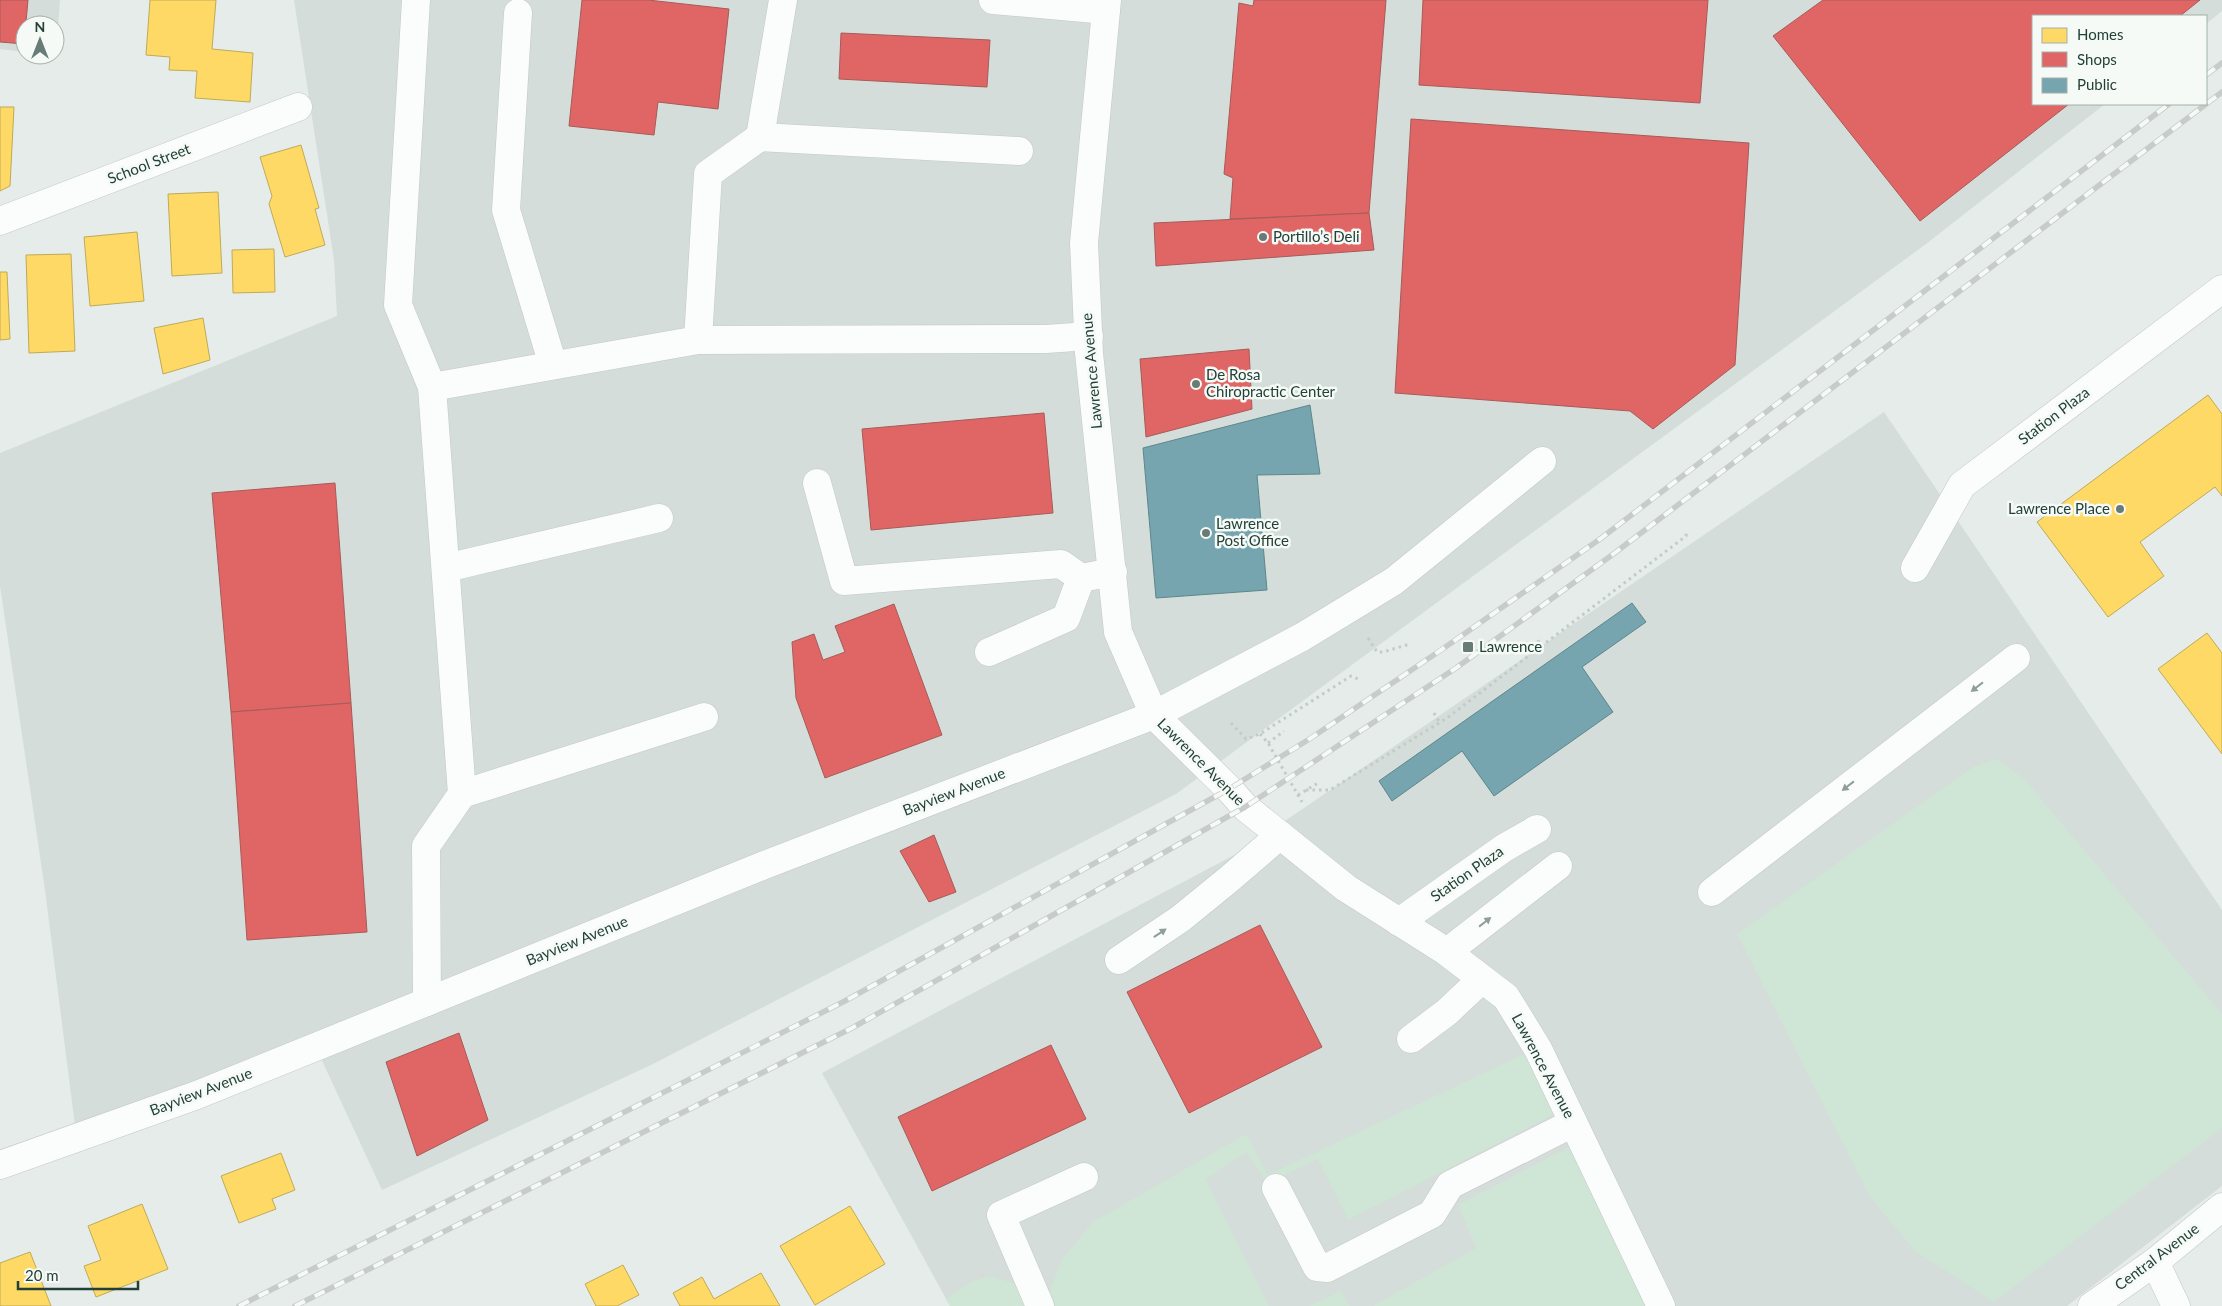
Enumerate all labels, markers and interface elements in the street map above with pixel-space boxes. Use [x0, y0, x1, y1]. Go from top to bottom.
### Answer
north arrow [15, 15, 65, 65]
legend [2032, 15, 2207, 105]
text: N [35, 18, 45, 35]
text: Homes [2077, 25, 2123, 43]
text: Shops [2077, 50, 2117, 68]
text: Public [2077, 75, 2117, 93]
street label: School Street [105, 139, 193, 187]
place label: Portillo’s Deli [1273, 227, 1360, 245]
marker: Portillo’s Deli [1257, 231, 1269, 243]
street label: Lawrence Avenue [1077, 312, 1105, 430]
place label: De Rosa Chiropractic Center [1206, 365, 1336, 400]
marker: De Rosa Chiropractic Center [1190, 378, 1202, 390]
street label: Station Plaza [2014, 383, 2093, 448]
place label: Lawrence Place [2008, 499, 2110, 517]
marker: Lawrence Place [2114, 503, 2126, 515]
place label: Lawrence Post Office [1216, 514, 1289, 549]
marker: Lawrence Post Office [1200, 527, 1212, 539]
place label: Lawrence [1479, 637, 1542, 655]
marker: Lawrence [1461, 640, 1475, 654]
one-way arrow [1971, 682, 1984, 693]
street label: Lawrence Avenue [1154, 714, 1249, 809]
street label: Bayview Avenue [900, 763, 1007, 819]
one-way arrow [1842, 781, 1855, 792]
street label: Station Plaza [1427, 842, 1506, 905]
street label: Bayview Avenue [523, 911, 630, 969]
one-way arrow [1479, 917, 1492, 927]
one-way arrow [1153, 928, 1166, 938]
street label: Lawrence Avenue [1509, 1010, 1579, 1121]
street label: Bayview Avenue [147, 1063, 254, 1119]
street label: Central Avenue [2111, 1219, 2202, 1294]
scale bar [18, 1258, 138, 1290]
text: 20 m [25, 1266, 59, 1284]

